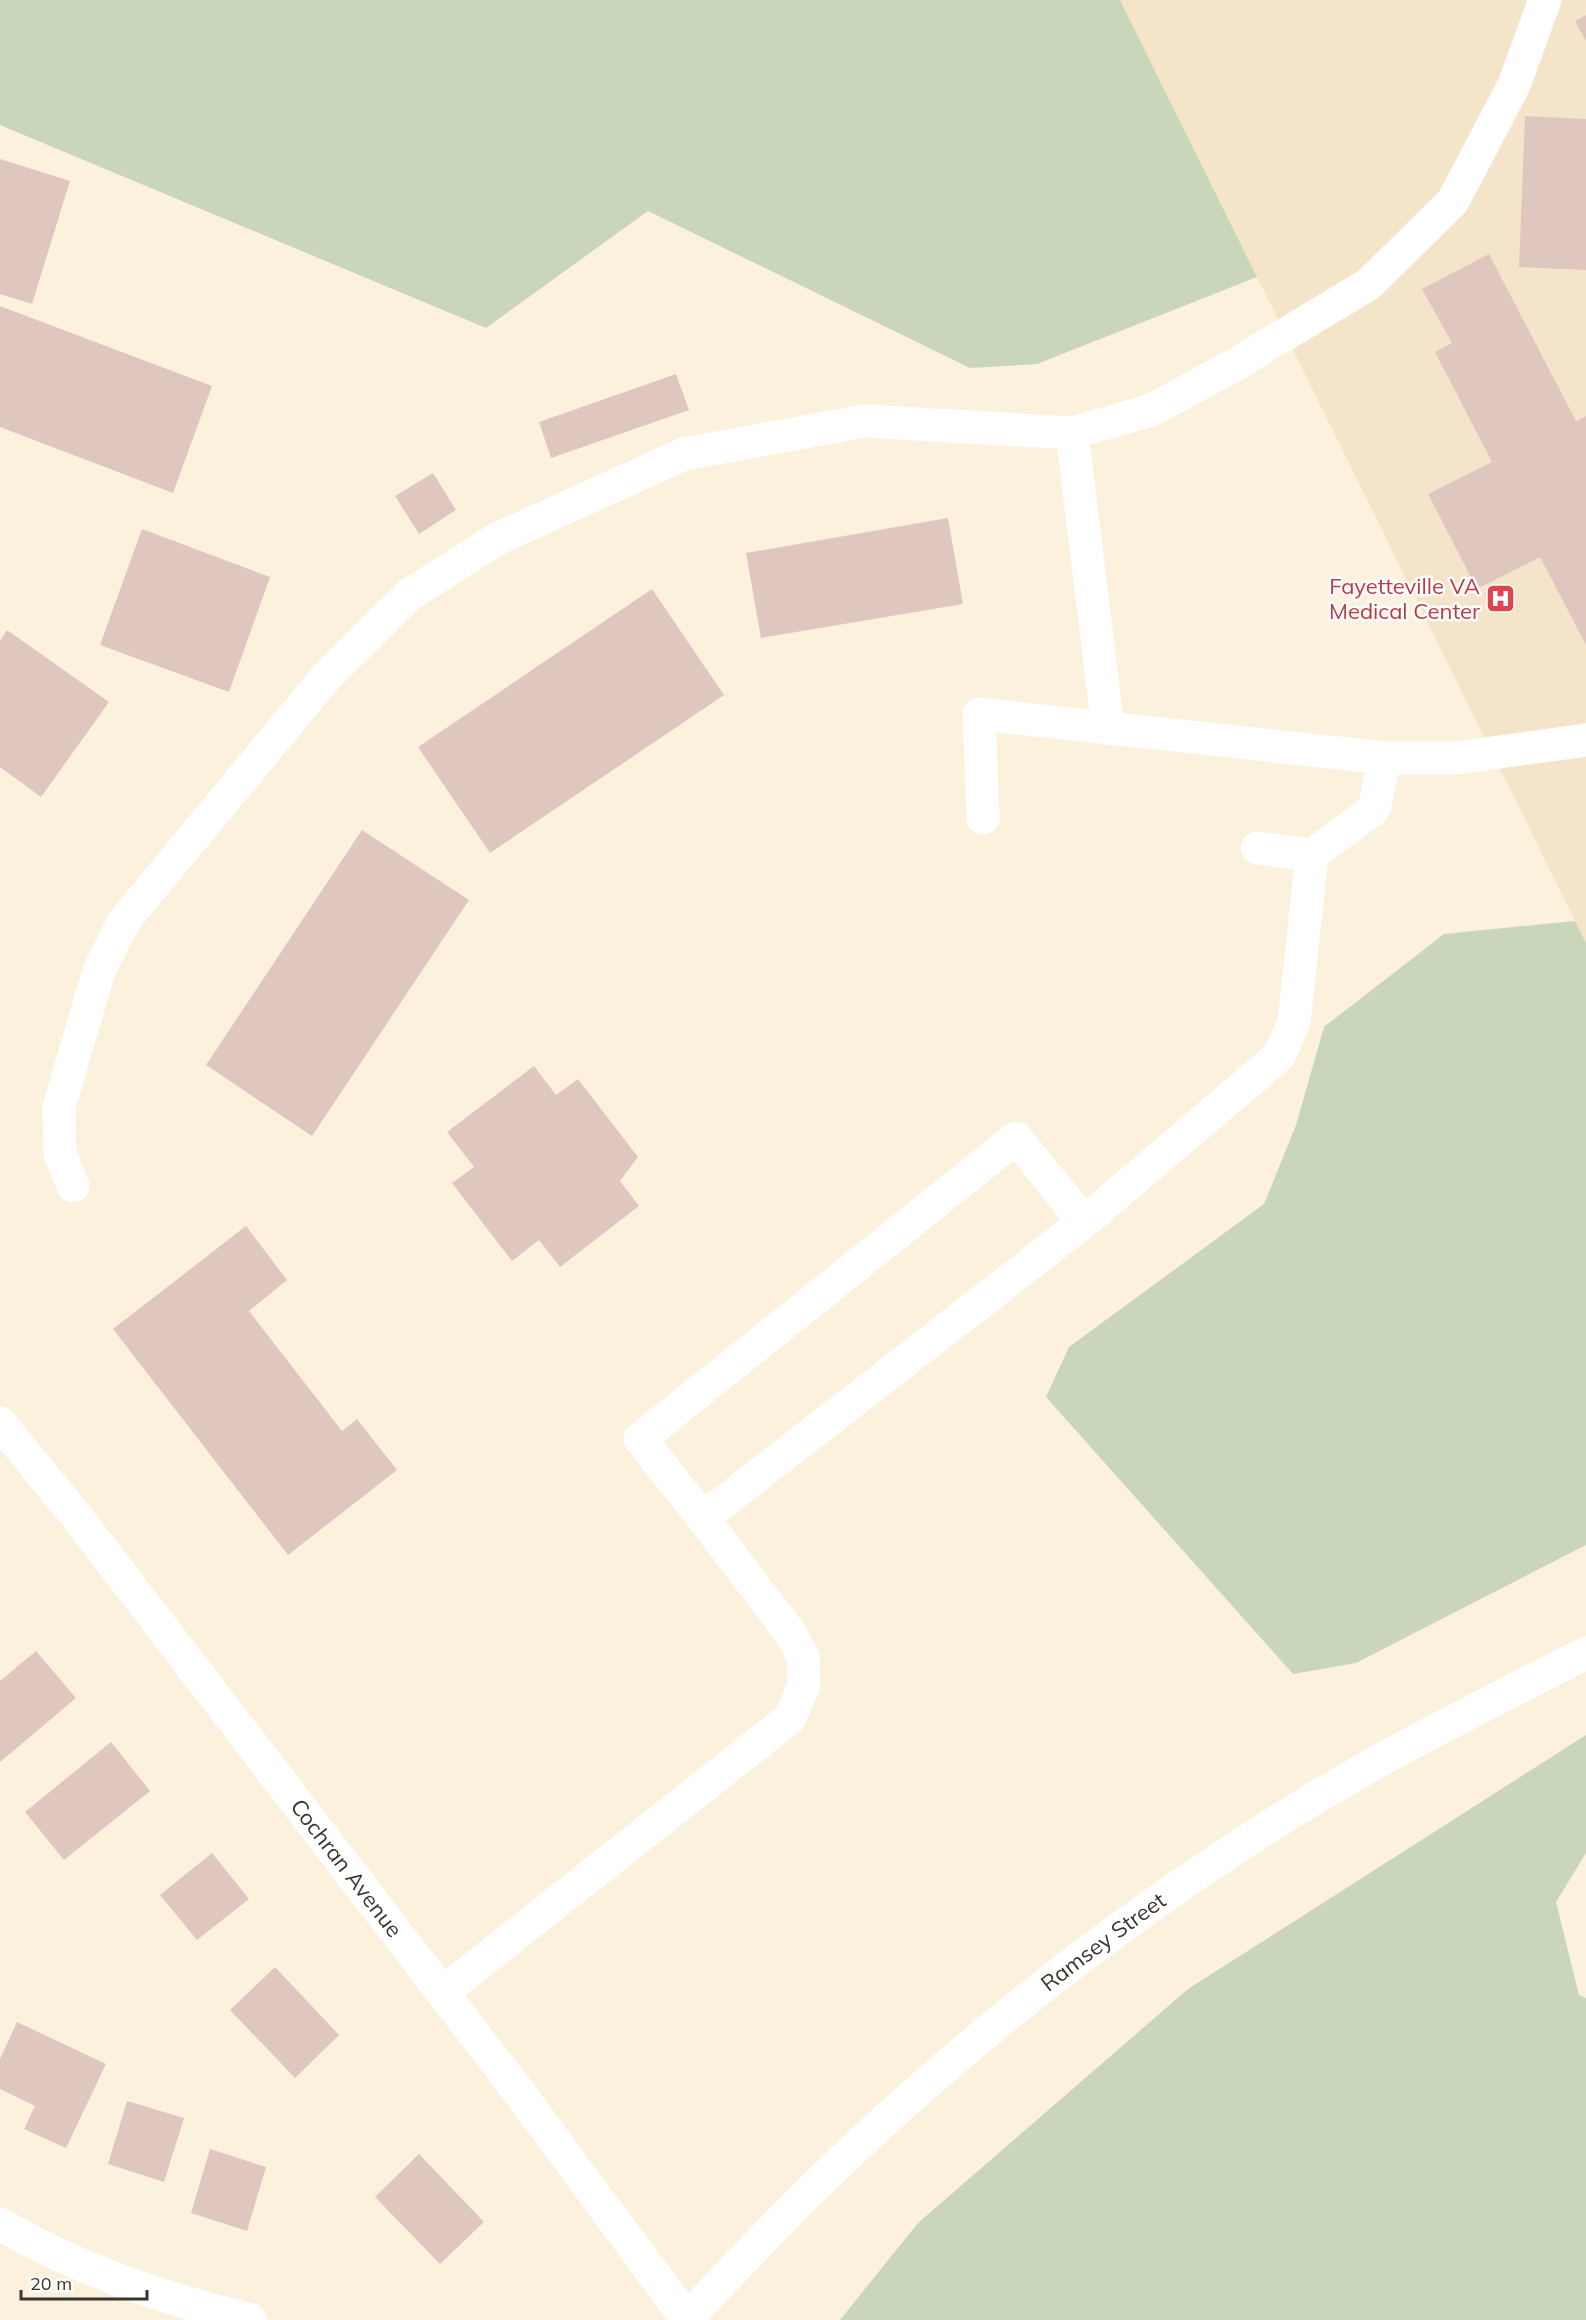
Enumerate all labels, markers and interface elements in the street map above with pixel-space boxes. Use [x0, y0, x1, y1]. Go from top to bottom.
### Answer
place label: Fayetteville VA Medical Center [1329, 572, 1480, 625]
hospital icon: Fayetteville VA Medical Center [1485, 583, 1517, 615]
street label: Cochran Avenue [285, 1793, 409, 1943]
street label: Ramsey Street [1035, 1886, 1171, 1997]
scale bar [21, 2263, 147, 2301]
text: 20 m [30, 2272, 72, 2295]

